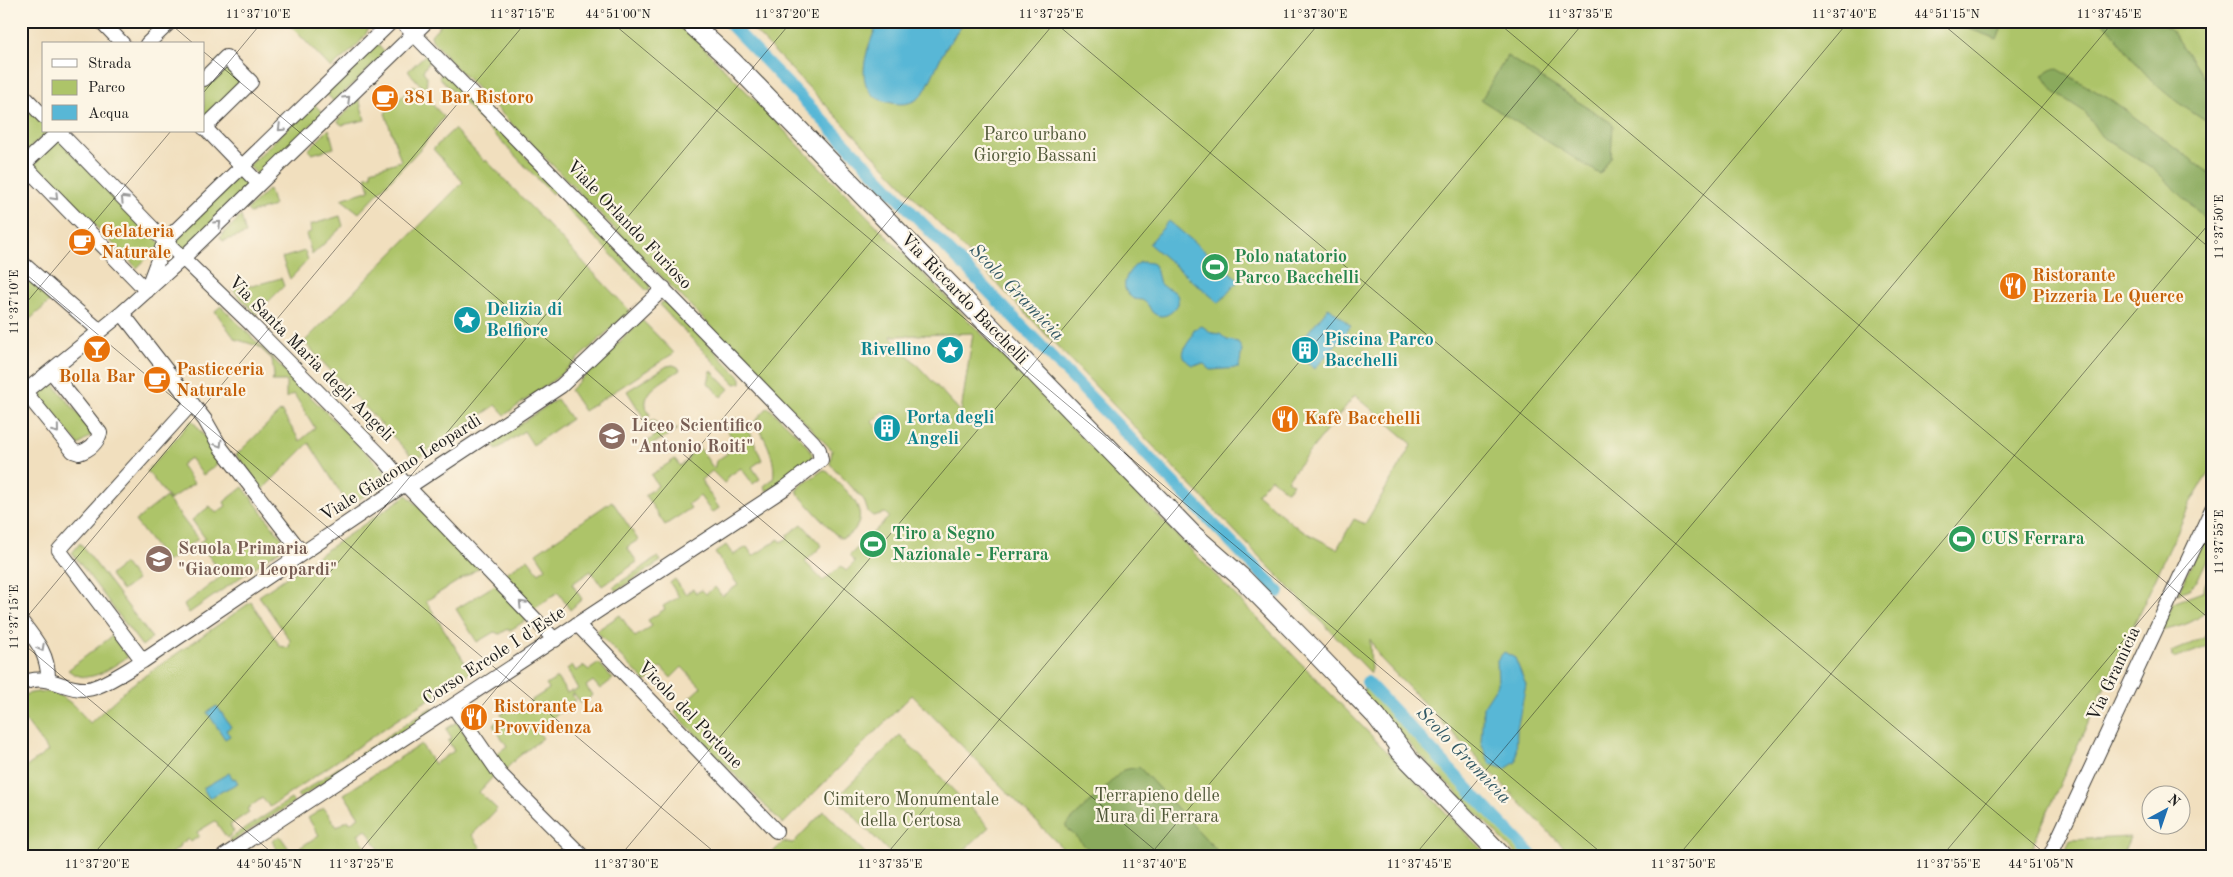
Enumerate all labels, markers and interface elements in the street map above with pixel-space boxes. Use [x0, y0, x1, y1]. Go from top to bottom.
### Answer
text: 11°37'15"E [490, 8, 554, 21]
text: 44°51'00"N [585, 8, 651, 21]
text: 11°37'25"E [1019, 8, 1083, 21]
text: 11°37'35"E [1548, 8, 1612, 21]
text: 44°51'15"N [1914, 8, 1980, 21]
text: 11°37'45"E [2077, 8, 2141, 21]
text: 11°37'10"E [226, 9, 290, 21]
text: 11°37'20"E [755, 9, 819, 21]
text: 11°37'30"E [1283, 9, 1347, 21]
text: 11°37'40"E [1812, 9, 1876, 21]
legend [42, 42, 205, 132]
text: Strada [88, 57, 132, 72]
text: Parco [88, 81, 125, 96]
cafe icon: 381 Bar Ristoro [370, 83, 400, 113]
place label: 381 Bar Ristoro [404, 89, 534, 107]
one-way arrow [341, 96, 350, 105]
text: Acqua [88, 107, 130, 122]
one-way arrow [278, 122, 287, 131]
park label: Parco urbano Giorgio Bassani [973, 126, 1097, 165]
street label: Viale Orlando Furioso [563, 157, 695, 293]
one-way arrow [49, 191, 58, 200]
one-way arrow [121, 195, 130, 204]
text: 11°37'50"E [2213, 195, 2226, 259]
one-way arrow [212, 221, 221, 230]
place label: Gelateria Naturale [101, 223, 174, 262]
cafe icon: Gelateria Naturale [67, 227, 97, 257]
street label: Via Riccardo Bacchelli [897, 230, 1031, 368]
water label: Scolo Gramicia [965, 241, 1067, 345]
place label: Polo natatorio Parco Bacchelli [1234, 248, 1359, 287]
sports icon: Polo natatorio Parco Bacchelli [1200, 252, 1230, 282]
place label: Ristorante Pizzeria Le Querce [2032, 267, 2184, 306]
text: 11°37'10"E [9, 270, 21, 334]
restaurant icon: Ristorante Pizzeria Le Querce [1998, 271, 2028, 301]
street label: Via Santa Maria degli Angeli [225, 273, 397, 445]
place label: Delizia di Belfiore [486, 301, 562, 340]
place icon: Delizia di Belfiore [452, 305, 482, 335]
place label: Piscina Parco Bacchelli [1324, 331, 1434, 370]
bar icon: Bolla Bar [82, 334, 112, 364]
place icon: Rivellino [935, 335, 965, 365]
building icon: Piscina Parco Bacchelli [1290, 335, 1320, 365]
place label: Rivellino [860, 341, 931, 359]
place label: Pasticceria Naturale [176, 361, 264, 400]
cafe icon: Pasticceria Naturale [142, 365, 172, 395]
place label: Bolla Bar [59, 368, 136, 386]
restaurant icon: Kafè Bacchelli [1270, 404, 1300, 434]
place label: Porta degli Angeli [906, 409, 994, 448]
place label: Kafè Bacchelli [1304, 410, 1421, 428]
street label: Viale Giacomo Leopardi [317, 411, 485, 525]
building icon: Porta degli Angeli [872, 413, 902, 443]
place label: Liceo Scientifico "Antonio Roiti" [631, 417, 762, 456]
school or university icon: Liceo Scientifico "Antonio Roiti" [597, 421, 627, 451]
one-way arrow [50, 424, 58, 433]
one-way arrow [213, 438, 223, 447]
text: 11°37'55"E [2213, 510, 2226, 574]
sports icon: CUS Ferrara [1947, 524, 1977, 554]
place label: Tiro a Segno Nazionale - Ferrara [892, 525, 1049, 564]
sports icon: Tiro a Segno Nazionale - Ferrara [858, 529, 888, 559]
place label: CUS Ferrara [1981, 530, 2085, 548]
place label: Scuola Primaria "Giacomo Leopardi" [178, 540, 337, 579]
school or university icon: Scuola Primaria "Giacomo Leopardi" [144, 544, 174, 574]
text: 11°37'15"E [8, 585, 21, 649]
one-way arrow [519, 601, 528, 610]
street label: Corso Ercole I d'Este [420, 603, 568, 709]
street label: Via Gramicia [2084, 624, 2144, 724]
one-way arrow [35, 643, 45, 652]
street label: Vicolo del Portone [634, 658, 746, 772]
place label: Ristorante La Provvidenza [493, 698, 603, 737]
restaurant icon: Ristorante La Provvidenza [459, 702, 489, 732]
water label: Scolo Gramicia [1412, 704, 1514, 808]
north arrow [2140, 784, 2190, 834]
park label: Terrapieno delle Mura di Ferrara [1094, 787, 1220, 826]
park label: Cimitero Monumentale della Certosa [823, 791, 999, 830]
text: N [2165, 792, 2183, 810]
text: 44°50'45"N [236, 858, 302, 871]
text: 11°37'25"E [329, 858, 393, 871]
text: 11°37'35"E [858, 858, 922, 871]
text: 11°37'45"E [1387, 858, 1451, 871]
text: 11°37'50"E [1651, 858, 1715, 871]
text: 11°37'55"E [1916, 858, 1980, 871]
text: 44°51'05"N [2008, 858, 2074, 871]
text: 11°37'20"E [65, 859, 129, 871]
text: 11°37'30"E [594, 859, 658, 871]
text: 11°37'40"E [1122, 859, 1186, 871]

